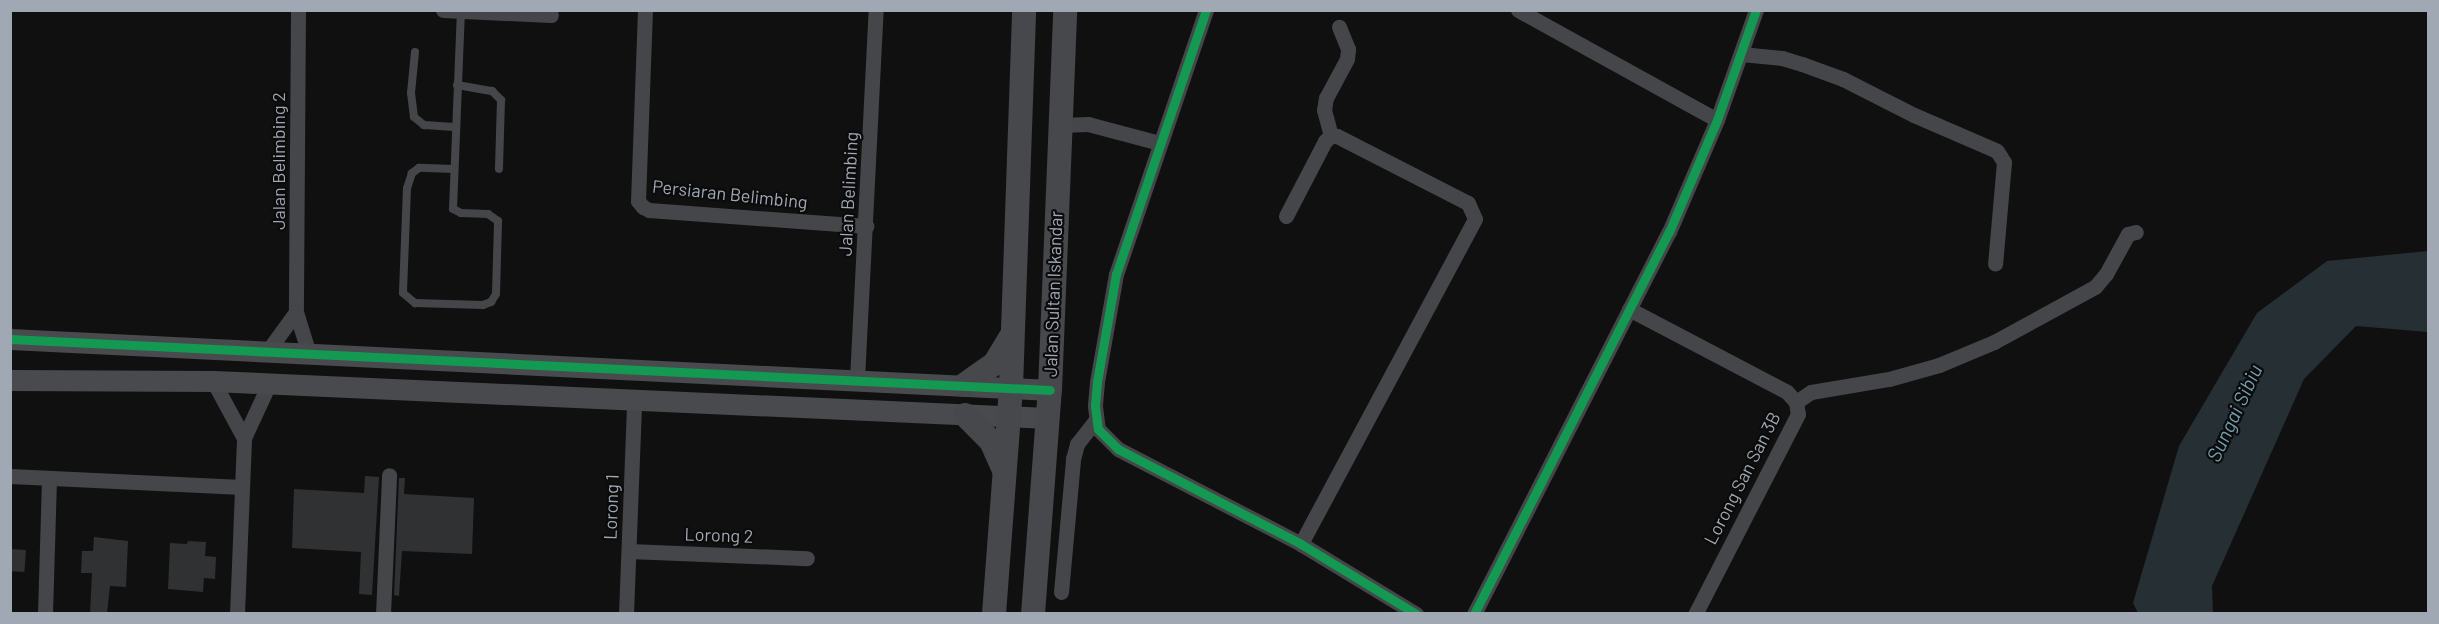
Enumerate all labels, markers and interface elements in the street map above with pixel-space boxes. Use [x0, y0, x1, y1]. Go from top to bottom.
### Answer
street label: Jalan Belimbing 2 [267, 92, 289, 230]
street label: Jalan Belimbing [834, 131, 862, 257]
street label: Persiaran Belimbing [651, 175, 809, 213]
street label: Jalan Sultan Iskandar [1039, 211, 1067, 377]
water label: Sungai Sibiu [2201, 361, 2267, 465]
street label: Lorong San San 3B [1699, 408, 1785, 548]
street label: Lorong 1 [599, 474, 623, 540]
street label: Lorong 2 [684, 523, 754, 547]

